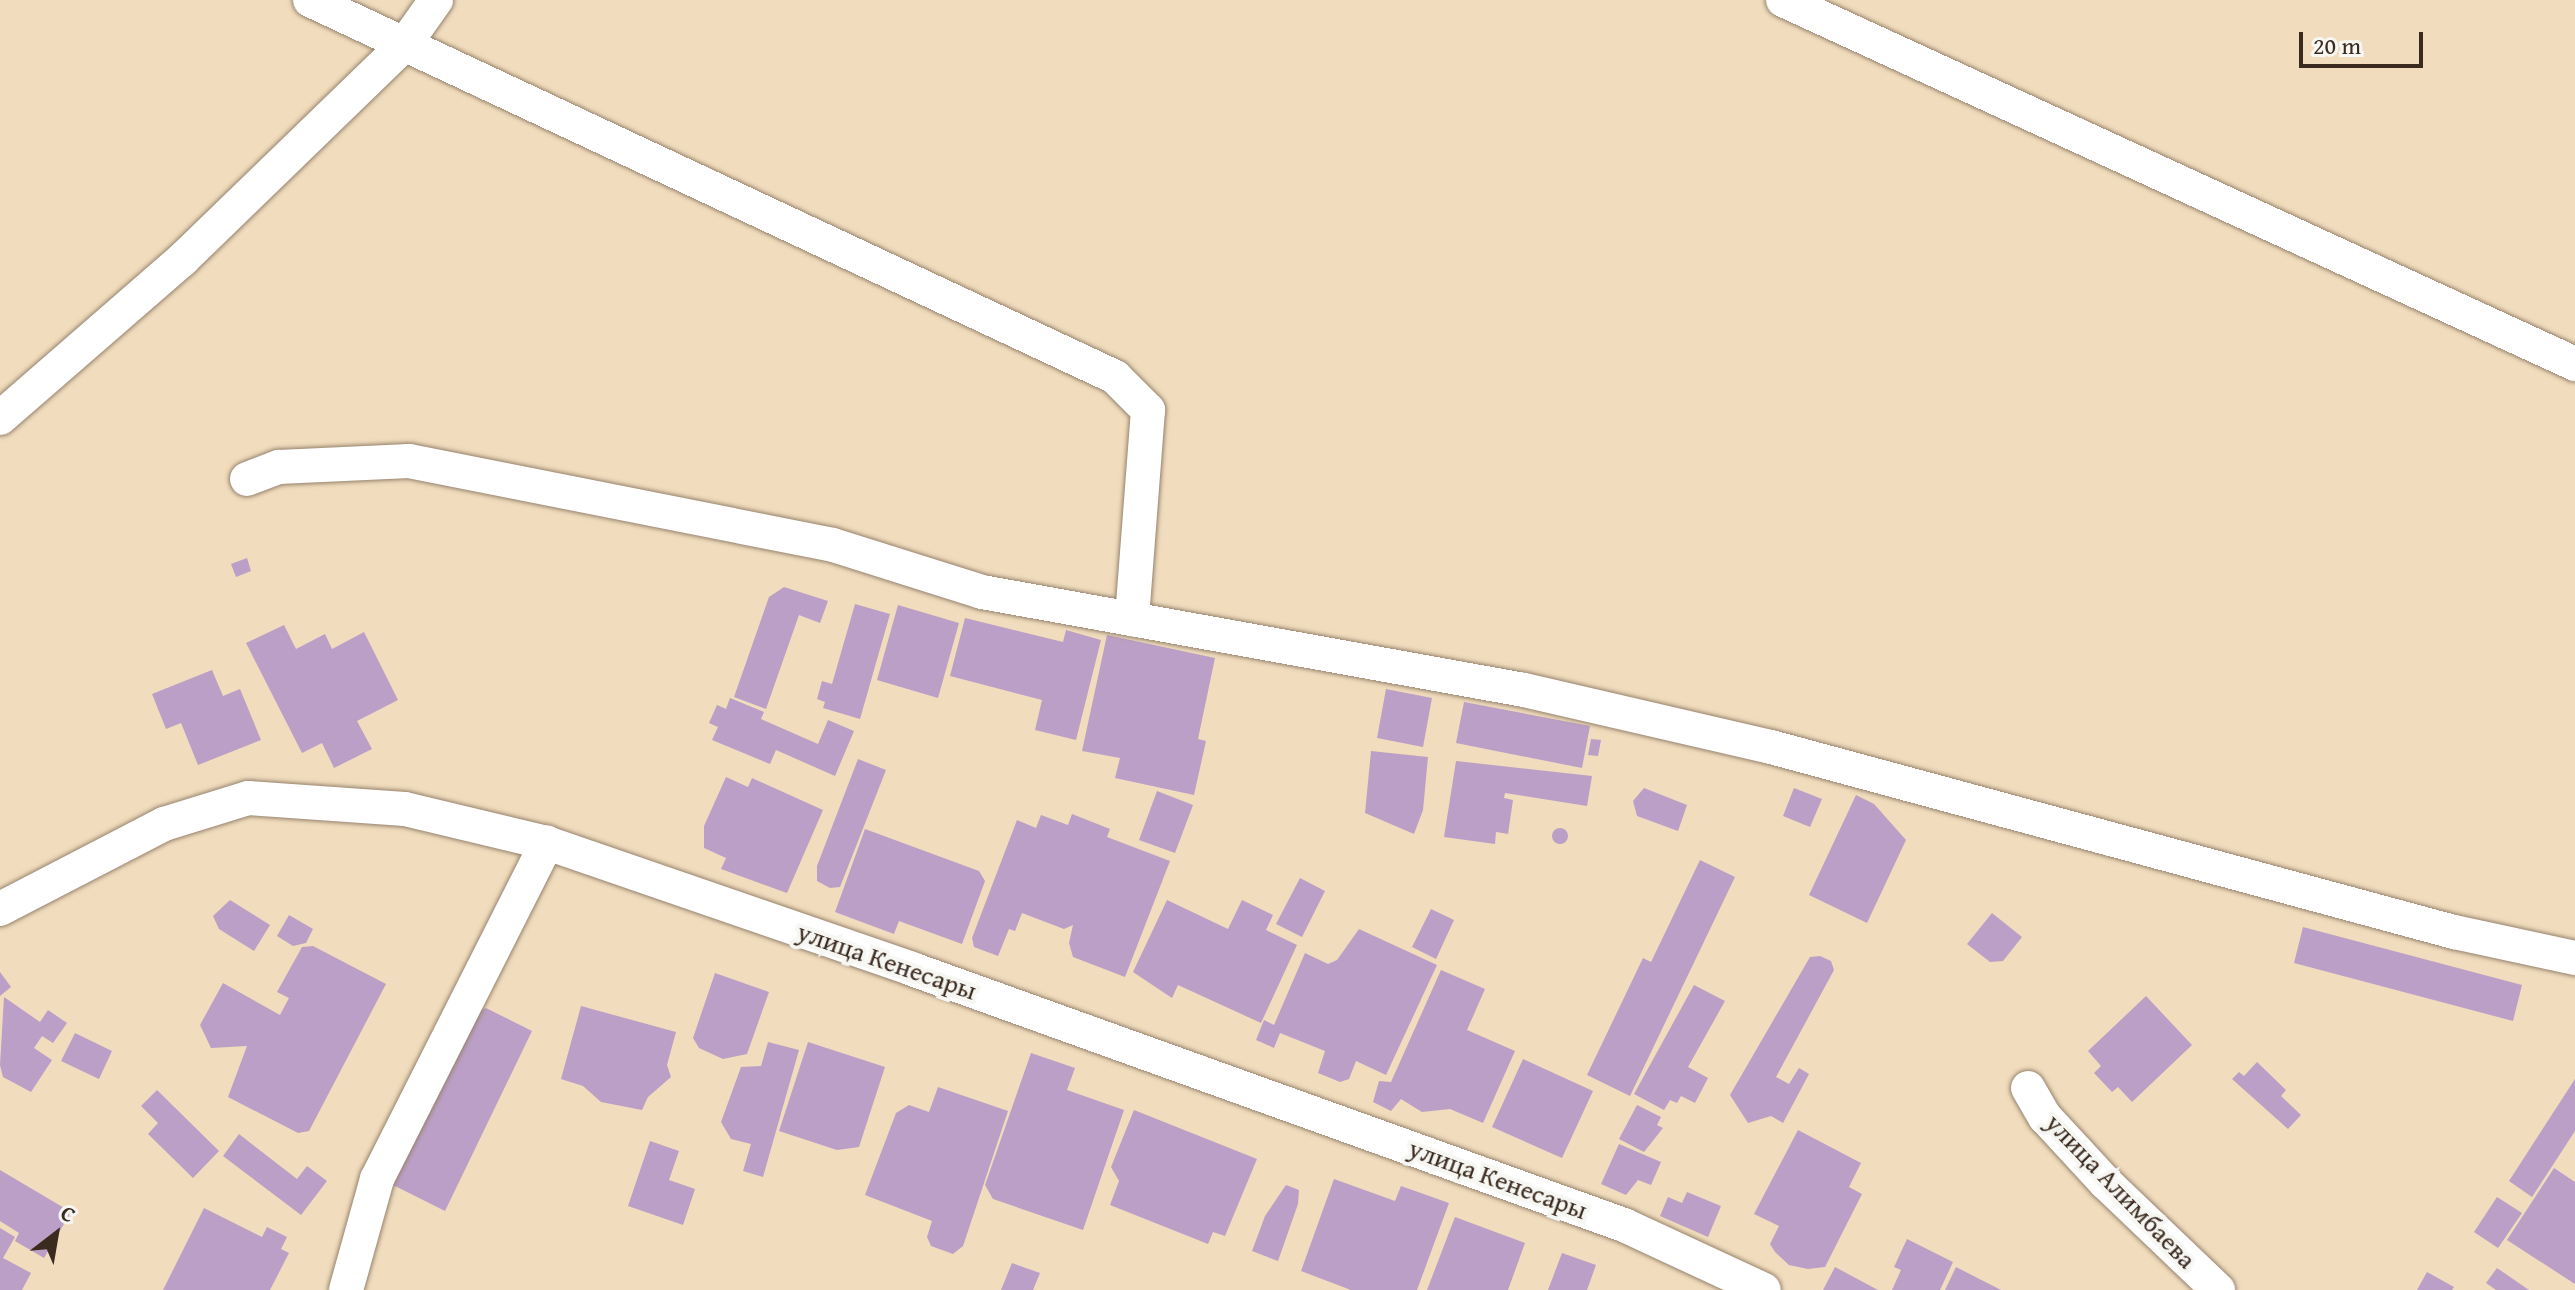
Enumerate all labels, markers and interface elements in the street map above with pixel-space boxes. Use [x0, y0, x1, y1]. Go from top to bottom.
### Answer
scale bar [2303, 16, 2427, 66]
text: 20 m [2313, 28, 2361, 63]
street label: улица Кенесары [793, 916, 981, 1006]
street label: улица Алимбаева [2039, 1107, 2203, 1275]
street label: улица Кенесары [1405, 1132, 1591, 1226]
north arrow [16, 1194, 96, 1274]
text: С [55, 1197, 82, 1230]

